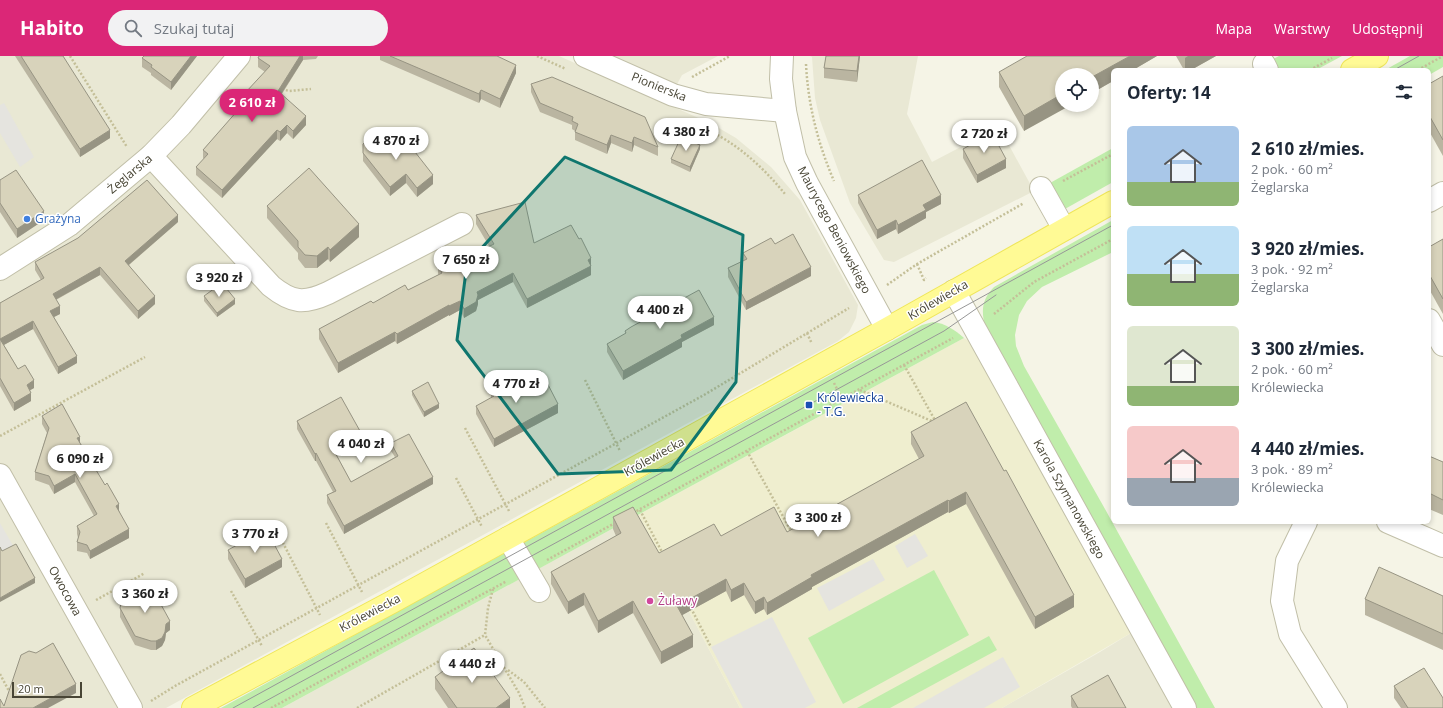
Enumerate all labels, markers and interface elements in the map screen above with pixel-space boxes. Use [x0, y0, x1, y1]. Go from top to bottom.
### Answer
search box [108, 10, 388, 46]
text: Habito [20, 15, 84, 41]
icon: search [122, 17, 144, 39]
text: Szukaj tutaj [154, 18, 234, 38]
text: Mapa [1215, 19, 1252, 38]
text: Warstwy [1274, 19, 1330, 38]
text: Udostępnij [1352, 19, 1423, 38]
street label: Pionierska [629, 68, 689, 105]
map controls [1055, 68, 1099, 112]
button: locate [1055, 68, 1099, 112]
text: Oferty: 14 [1127, 81, 1211, 104]
icon: filters [1393, 81, 1415, 103]
pin: 2 610 zł [211, 89, 293, 123]
text: 2 610 zł [229, 93, 275, 111]
pin: 4 380 zł [645, 118, 727, 152]
pin: 2 720 zł [943, 120, 1025, 154]
text: 4 380 zł [663, 122, 709, 140]
text: 2 720 zł [961, 124, 1007, 142]
pin: 4 870 zł [355, 127, 437, 161]
text: 4 870 zł [373, 131, 419, 149]
text: 2 610 zł/mies. [1251, 137, 1364, 160]
icon: home [1159, 142, 1207, 190]
street label: Żeglarska [104, 150, 156, 197]
text: 2 pok. · 60 m² [1251, 160, 1333, 178]
street label: Maurycego Beniowskiego [794, 163, 875, 296]
text: Żeglarska [1251, 178, 1309, 196]
place label: Grażyna [35, 210, 81, 227]
marker: Grażyna [22, 214, 32, 224]
text: 3 920 zł/mies. [1251, 237, 1364, 260]
icon: home [1159, 242, 1207, 290]
pin: 7 650 zł [425, 246, 507, 280]
text: 7 650 zł [443, 250, 489, 268]
text: 3 pok. · 92 m² [1251, 260, 1333, 278]
pin: 3 920 zł [178, 264, 260, 298]
text: 3 920 zł [196, 268, 242, 286]
street label: Królewiecka [904, 275, 971, 324]
text: Żeglarska [1251, 278, 1309, 296]
pin: 4 400 zł [619, 296, 701, 330]
text: 4 400 zł [637, 300, 683, 318]
text: 3 300 zł/mies. [1251, 337, 1364, 360]
icon: home [1159, 342, 1207, 390]
text: 2 pok. · 60 m² [1251, 360, 1333, 378]
pin: 4 770 zł [475, 370, 557, 404]
text: 4 770 zł [493, 374, 539, 392]
text: Królewiecka [1251, 378, 1324, 396]
place label: Królewiecka - T.G. [817, 389, 884, 420]
marker: Królewiecka - T.G. [804, 400, 814, 410]
pin: 4 040 zł [320, 430, 402, 464]
street label: Królewiecka [620, 433, 687, 480]
text: 4 040 zł [338, 434, 384, 452]
street label: Karola Szymanowskiego [1029, 436, 1109, 562]
text: 4 440 zł/mies. [1251, 437, 1364, 460]
icon: home [1159, 442, 1207, 490]
pin: 6 090 zł [39, 445, 121, 479]
text: 6 090 zł [57, 449, 103, 467]
text: 3 pok. · 89 m² [1251, 460, 1333, 478]
text: Królewiecka [1251, 478, 1324, 496]
pin: 3 300 zł [777, 504, 859, 538]
text: 3 300 zł [795, 508, 841, 526]
pin: 3 770 zł [214, 520, 296, 554]
text: 3 770 zł [232, 524, 278, 542]
street label: Owocowa [45, 563, 86, 619]
pin: 3 360 zł [104, 580, 186, 614]
text: 3 360 zł [122, 584, 168, 602]
street label: Królewiecka [336, 589, 403, 636]
place label: Żuławy [658, 592, 698, 609]
marker: Żuławy [645, 596, 655, 606]
pin: 4 440 zł [431, 650, 513, 684]
text: 4 440 zł [449, 654, 495, 672]
scale bar [12, 680, 82, 699]
text: 20 m [18, 681, 44, 696]

